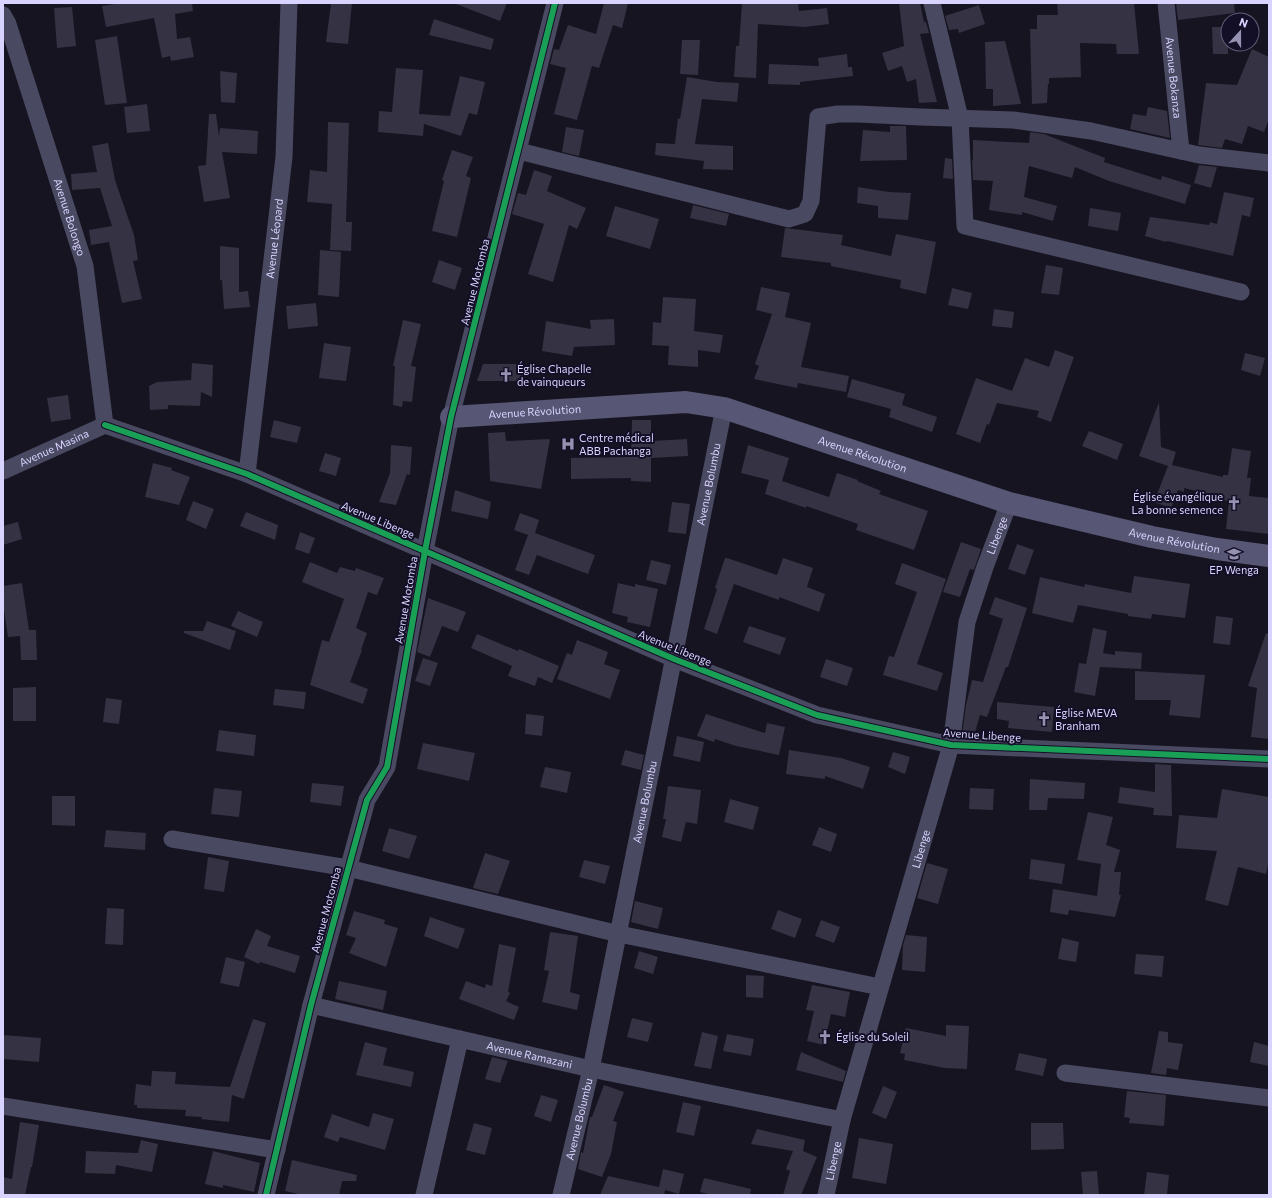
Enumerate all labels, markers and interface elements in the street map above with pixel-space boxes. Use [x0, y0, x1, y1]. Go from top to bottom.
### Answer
north arrow [1220, 12, 1260, 52]
text: N [1238, 15, 1250, 30]
street label: Avenue Bokanza [1163, 36, 1185, 119]
street label: Avenue Bolongo [52, 177, 88, 258]
street label: Avenue Léopard [263, 198, 285, 279]
street label: Avenue Motomba [457, 237, 492, 326]
place label: Église Chapelle de vainqueurs [517, 361, 592, 388]
church icon: Église Chapelle de vainqueurs [498, 367, 514, 383]
street label: Avenue Révolution [488, 402, 581, 421]
street label: Avenue Masina [17, 426, 91, 469]
place label: Centre médical ABB Pachanga [579, 431, 654, 457]
street label: Avenue Révolution [817, 433, 909, 475]
hospital icon: Centre médical ABB Pachanga [560, 436, 576, 452]
street label: Avenue Bolumbu [694, 442, 723, 526]
place label: Église évangélique La bonne semence [1131, 489, 1223, 516]
church icon: Église évangélique La bonne semence [1226, 495, 1242, 511]
street label: Avenue Libenge [340, 498, 417, 541]
street label: Libenge [983, 514, 1010, 556]
street label: Avenue Révolution [1128, 525, 1221, 555]
school or university icon: EP Wenga [1226, 546, 1242, 562]
street label: Avenue Motomba [391, 555, 420, 645]
place label: EP Wenga [1209, 563, 1259, 576]
street label: Avenue Libenge [637, 627, 714, 668]
place label: Église MEVA Branham [1055, 705, 1118, 732]
church icon: Église MEVA Branham [1036, 711, 1052, 727]
street label: Avenue Libenge [943, 725, 1022, 744]
street label: Avenue Bolumbu [630, 759, 659, 844]
street label: Libenge [909, 828, 932, 870]
street label: Avenue Motomba [308, 865, 343, 954]
church icon: Église du Soleil [817, 1029, 833, 1045]
place label: Église du Soleil [836, 1029, 909, 1043]
street label: Avenue Ramazani [485, 1038, 574, 1071]
street label: Avenue Bolumbu [563, 1077, 595, 1161]
street label: Libenge [822, 1140, 843, 1181]

